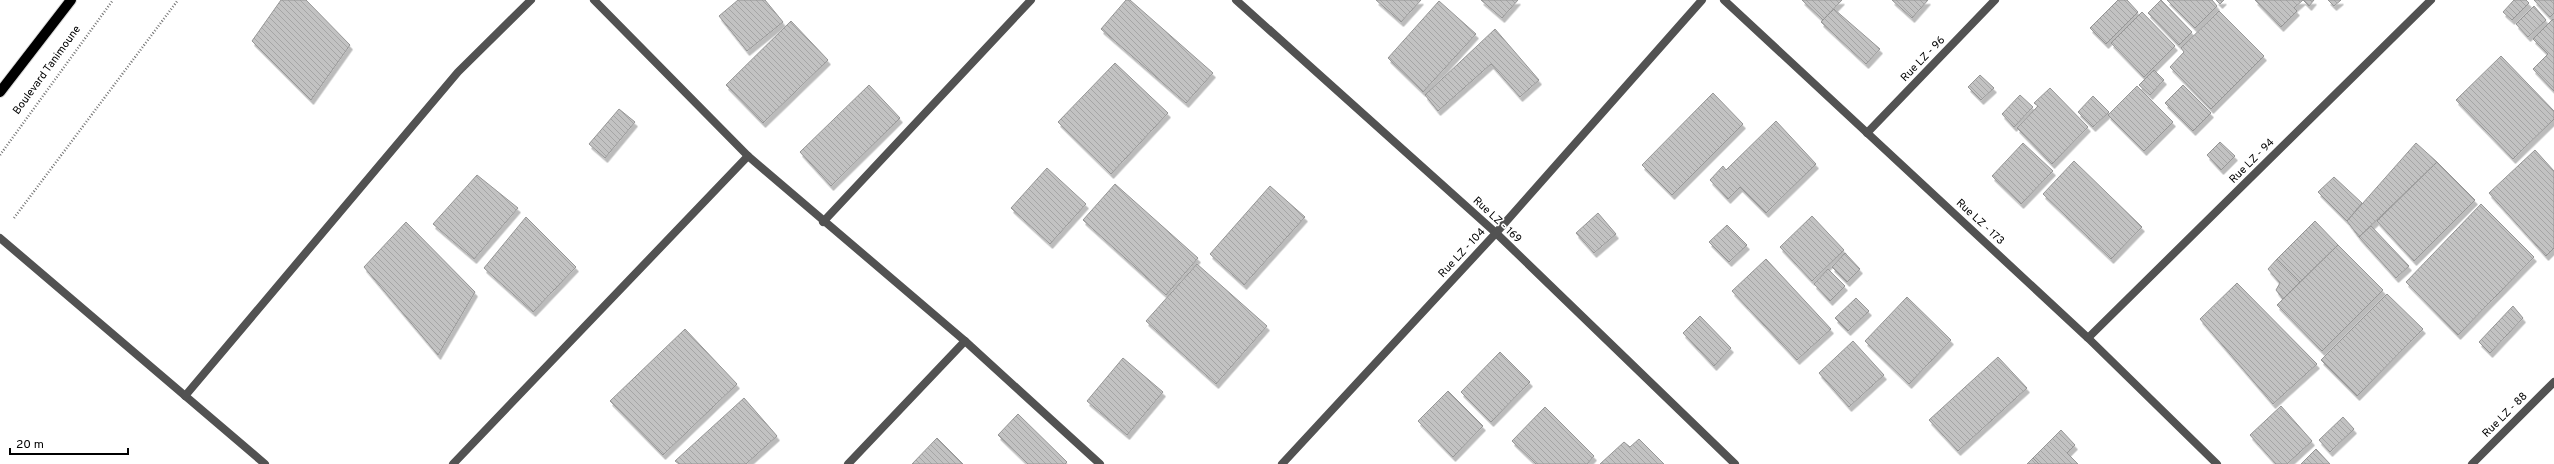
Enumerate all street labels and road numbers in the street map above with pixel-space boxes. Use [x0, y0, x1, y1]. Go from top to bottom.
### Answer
street label: Boulevard Tanimoune [10, 23, 84, 117]
street label: Rue LZ - 96 [1898, 33, 1948, 85]
street label: Rue LZ - 94 [2226, 135, 2278, 187]
street label: Rue LZ - 169 [1470, 194, 1524, 246]
street label: Rue LZ - 173 [1953, 196, 2007, 248]
street label: Rue LZ - 104 [1435, 225, 1489, 281]
street label: Rue LZ - 88 [2479, 389, 2531, 441]

